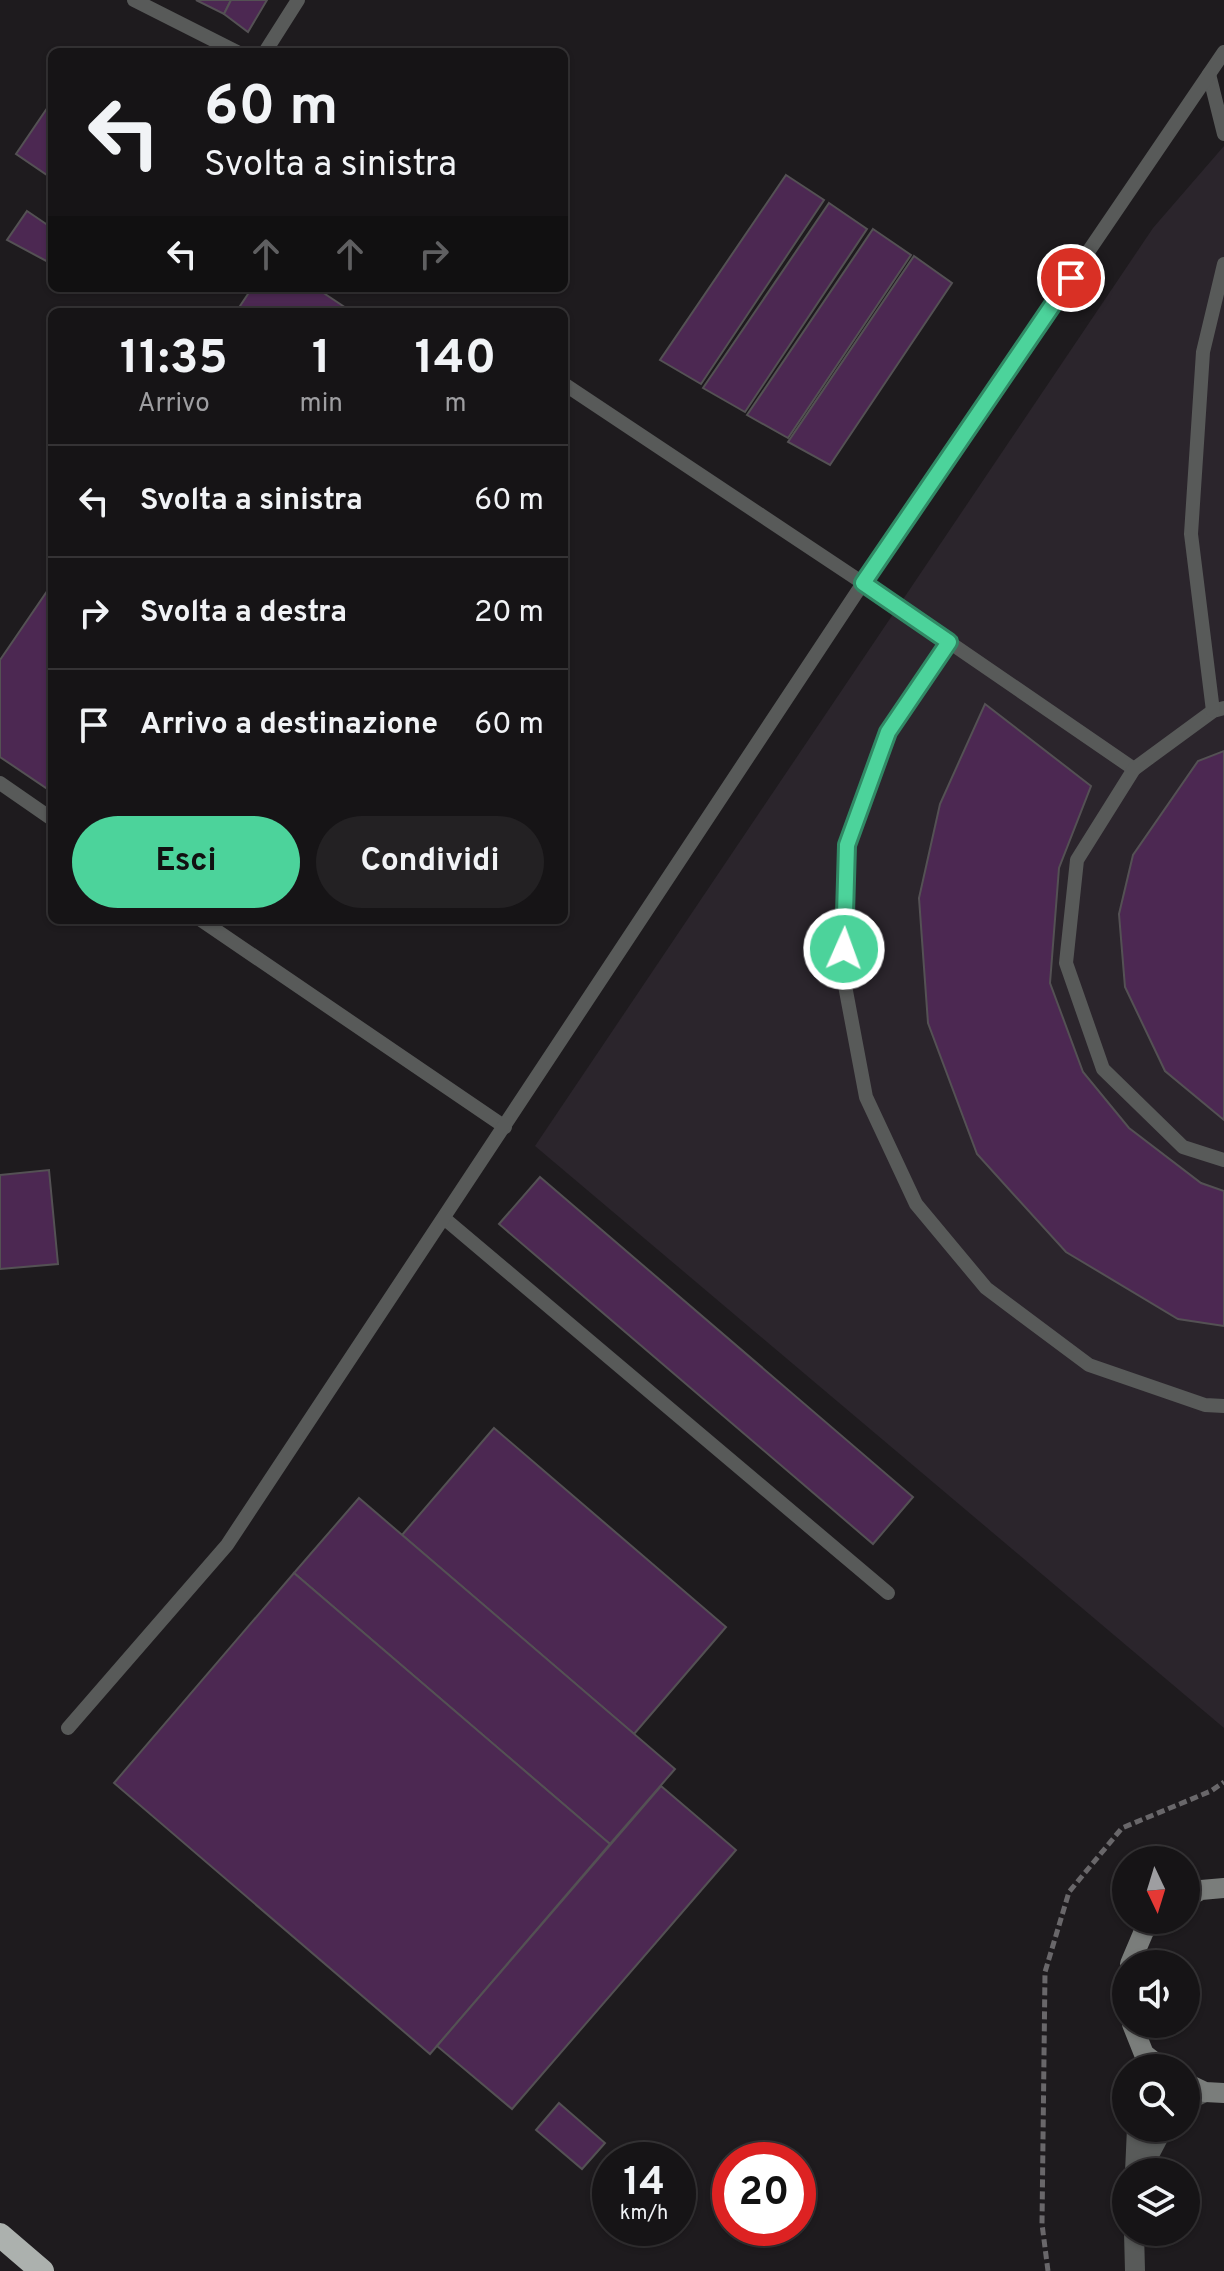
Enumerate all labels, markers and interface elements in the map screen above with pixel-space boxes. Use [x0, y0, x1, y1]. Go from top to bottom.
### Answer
text: 60 m [204, 74, 338, 144]
icon: left [72, 80, 176, 184]
text: Svolta a sinistra [204, 143, 457, 189]
icon: left [160, 232, 204, 276]
icon: ahead [244, 232, 288, 276]
icon: ahead [328, 232, 372, 276]
icon: right [412, 232, 456, 276]
pin [1037, 244, 1105, 312]
icon: arrive [1049, 256, 1093, 300]
text: 11:35 [120, 330, 228, 390]
text: 1 [312, 330, 331, 390]
text: 140 [415, 330, 496, 390]
text: Arrivo [138, 388, 210, 421]
text: min [300, 388, 343, 421]
text: m [444, 388, 466, 421]
icon: left [72, 479, 116, 523]
text: Svolta a sinistra [140, 483, 363, 520]
text: 60 m [474, 483, 544, 520]
icon: right [72, 591, 116, 635]
text: Svolta a destra [140, 595, 347, 632]
text: 20 m [474, 595, 544, 632]
icon: arrive [72, 703, 116, 747]
text: Arrivo a destinazione [140, 707, 438, 744]
text: 60 m [474, 707, 544, 744]
button: Esci [72, 816, 300, 908]
button: Condividi [316, 816, 544, 908]
position arrow [802, 907, 886, 991]
north arrow [1112, 1846, 1200, 1934]
map controls [1112, 1846, 1200, 2246]
button: sound [1112, 1950, 1200, 2038]
button: search [1112, 2054, 1200, 2142]
speed limit sign: 20 [712, 2142, 816, 2246]
button: layers [1112, 2158, 1200, 2246]
text: 14 [623, 2159, 665, 2209]
text: km/h [620, 2201, 668, 2227]

